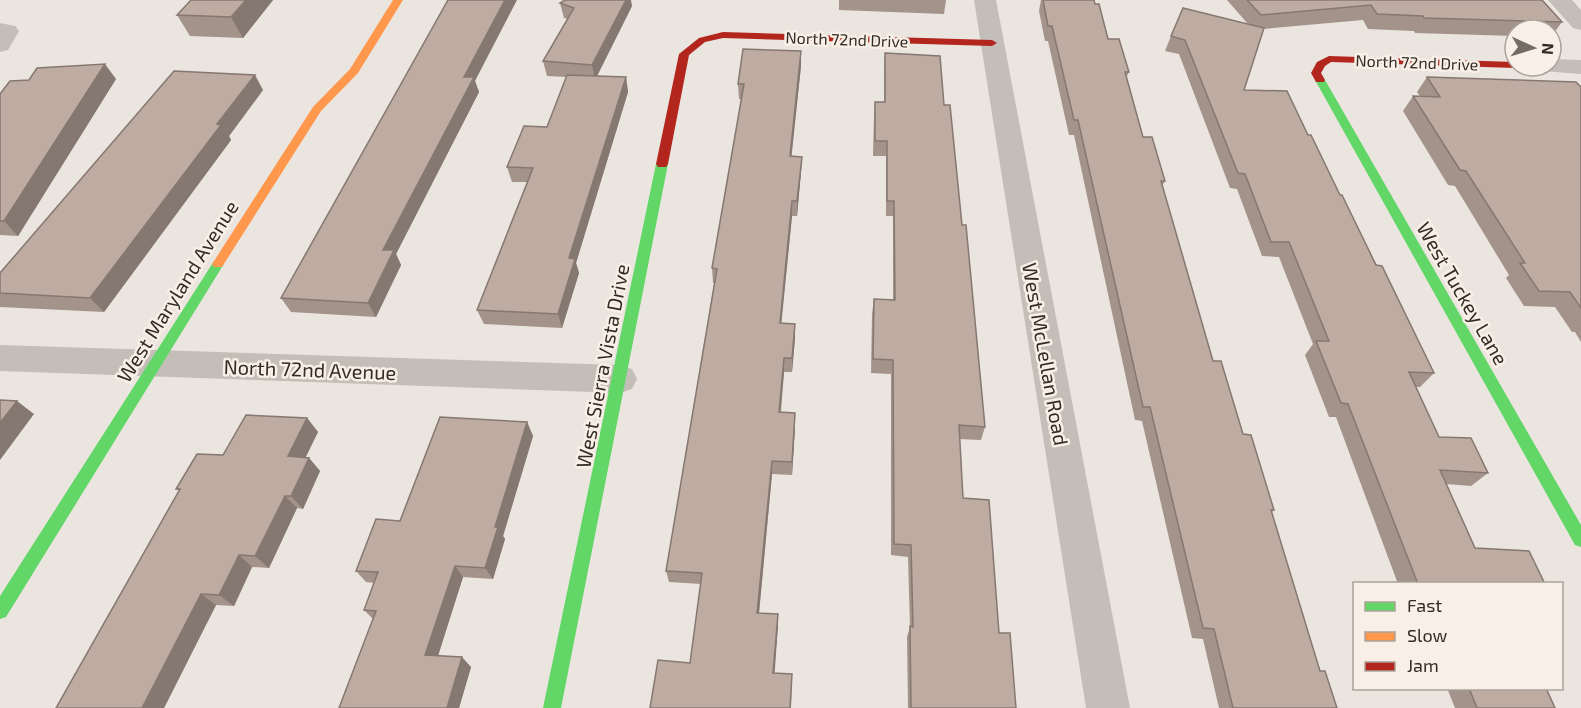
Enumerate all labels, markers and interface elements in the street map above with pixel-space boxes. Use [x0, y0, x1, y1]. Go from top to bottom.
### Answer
north arrow [1503, 18, 1563, 78]
street label: North 72nd Drive [785, 27, 909, 51]
text: N [1539, 43, 1558, 56]
street label: North 72nd Drive [1355, 50, 1479, 74]
street label: West Maryland Avenue [111, 196, 243, 386]
street label: West Tuckey Lane [1412, 217, 1514, 369]
street label: West McLellan Road [1018, 261, 1074, 447]
street label: West Sierra Vista Drive [570, 262, 634, 470]
street label: North 72nd Avenue [223, 354, 397, 384]
legend [1353, 582, 1563, 690]
text: Fast [1407, 594, 1442, 616]
text: Slow [1407, 624, 1448, 646]
text: Jam [1407, 654, 1439, 676]

